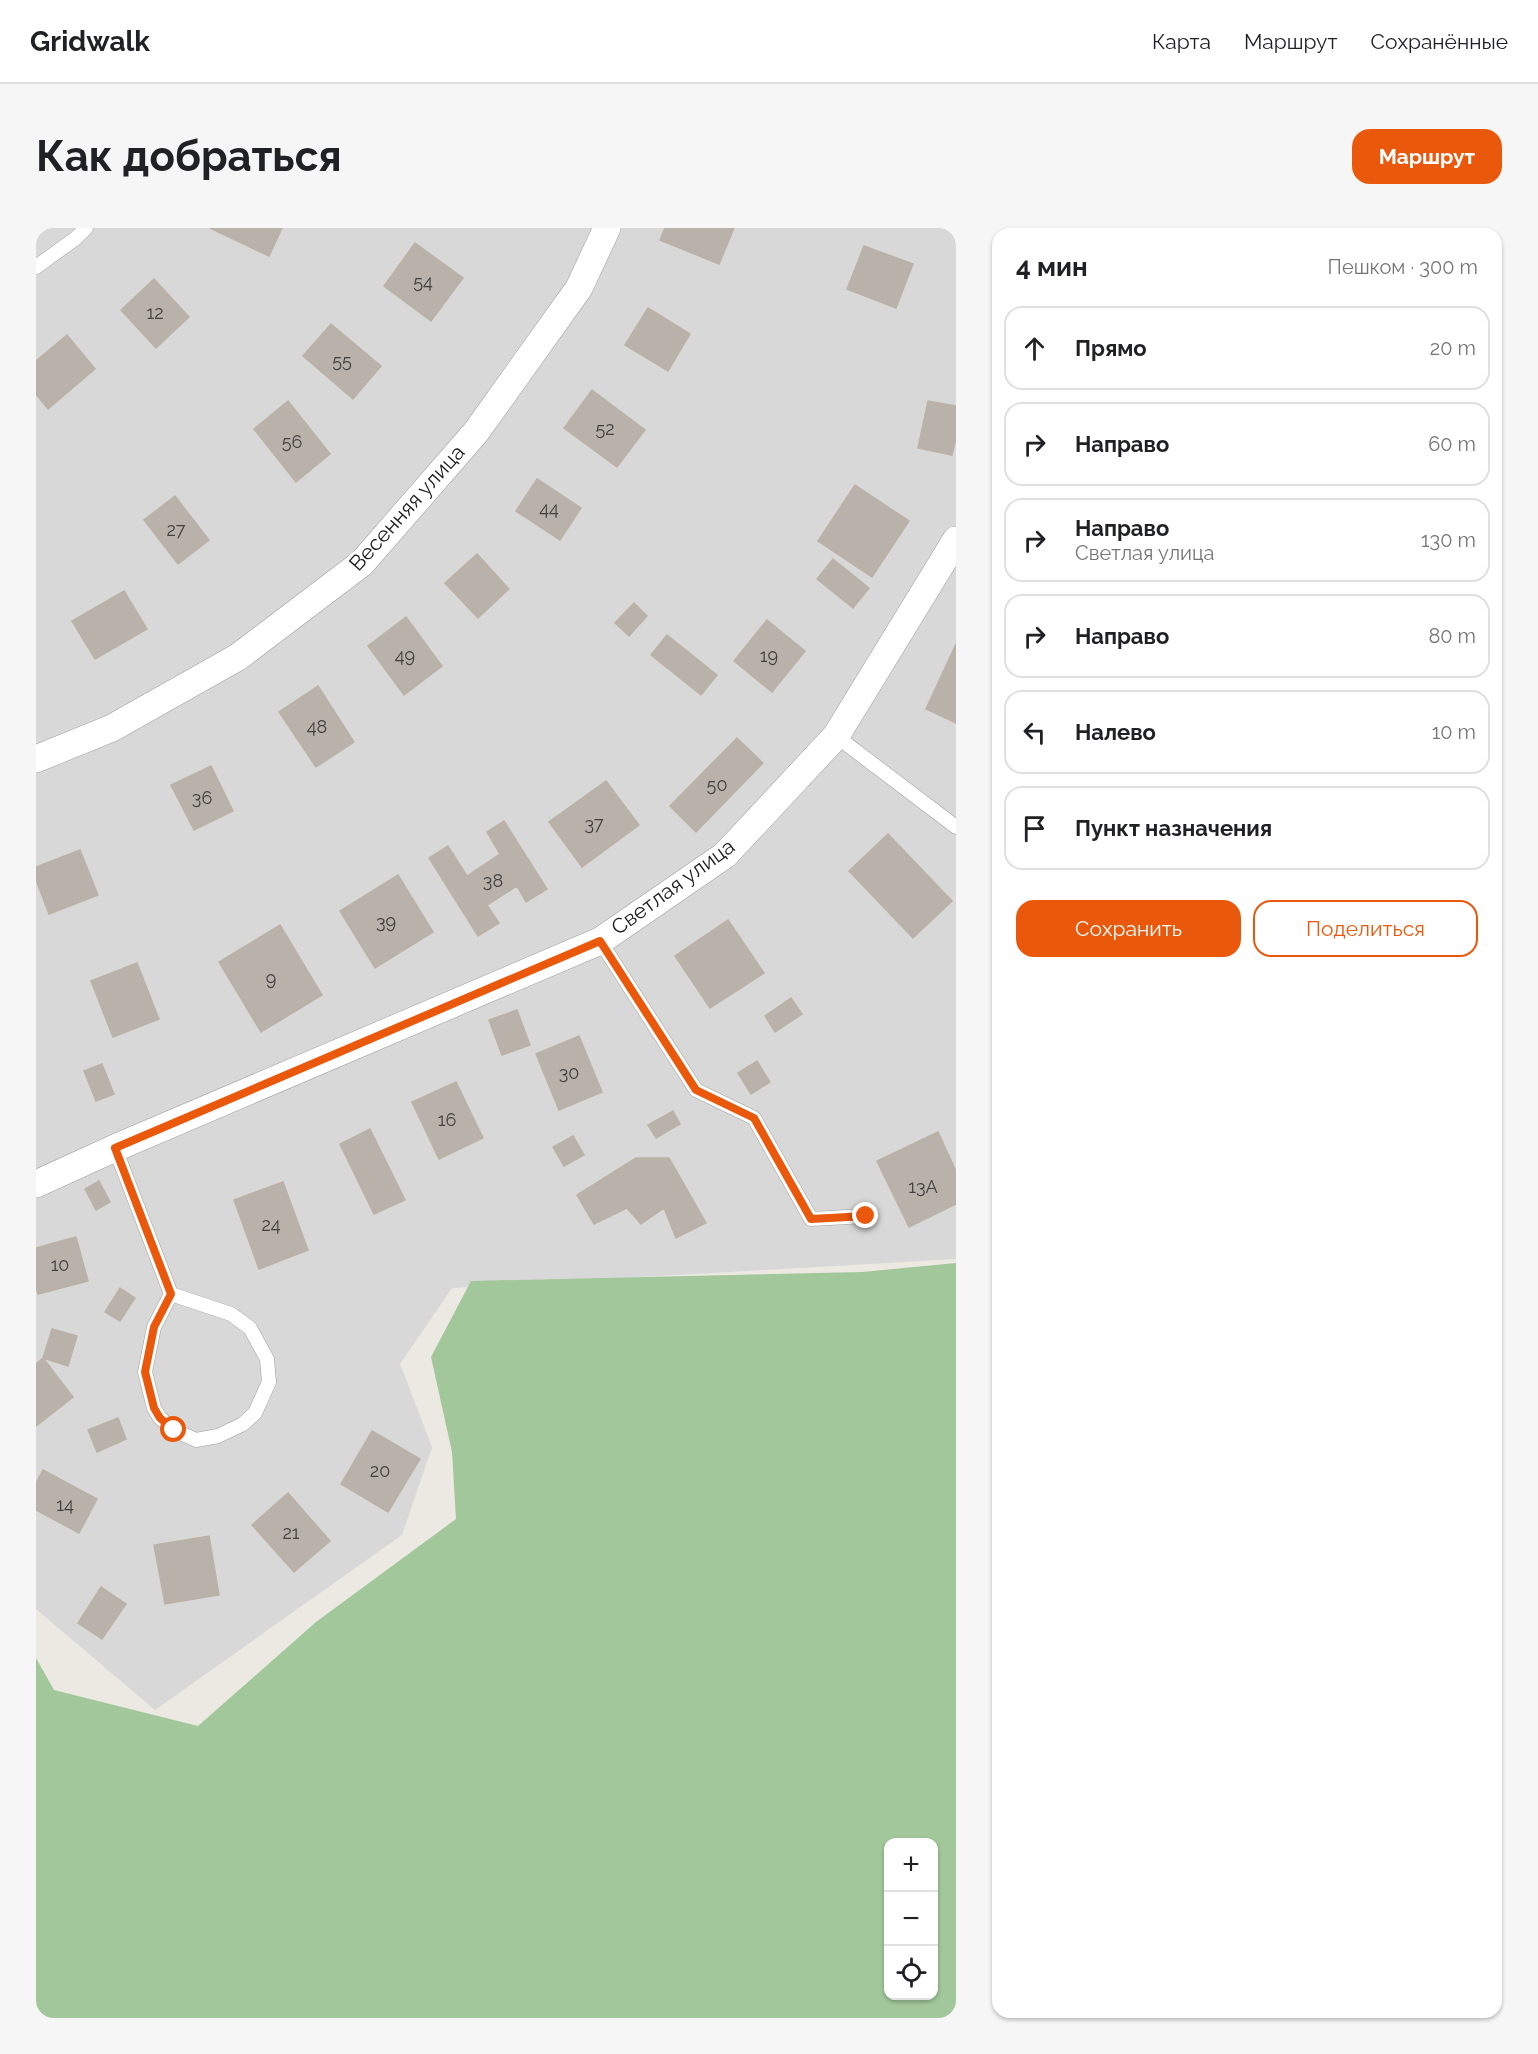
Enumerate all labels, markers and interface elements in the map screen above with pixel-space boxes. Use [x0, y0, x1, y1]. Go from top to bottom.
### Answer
text: Gridwalk [30, 25, 150, 58]
text: Карта [1152, 29, 1211, 54]
text: Маршрут [1244, 29, 1337, 54]
text: Сохранённые [1370, 29, 1508, 54]
button: Маршрут [1352, 129, 1502, 184]
text: Как добраться [36, 132, 342, 181]
text: 4 мин [1016, 252, 1088, 282]
text: Пешком · 300 m [1328, 255, 1478, 279]
house number: 54 [413, 271, 433, 292]
house number: 12 [146, 302, 164, 323]
icon: ahead [1018, 332, 1051, 365]
text: Прямо [1075, 335, 1147, 361]
text: 20 m [1430, 336, 1476, 360]
house number: 55 [332, 350, 352, 371]
house number: 52 [595, 418, 615, 439]
icon: right [1018, 428, 1051, 461]
house number: 56 [282, 431, 302, 452]
text: Направо [1075, 431, 1169, 457]
text: 60 m [1428, 432, 1476, 456]
street label: Весенняя улица [344, 440, 470, 576]
house number: 44 [539, 498, 559, 519]
text: Направо [1075, 515, 1169, 541]
house number: 27 [166, 519, 186, 540]
icon: right [1018, 524, 1051, 557]
text: 130 m [1421, 528, 1476, 552]
text: Светлая улица [1075, 541, 1214, 565]
icon: right [1018, 620, 1051, 653]
text: Направо [1075, 623, 1169, 649]
text: 80 m [1428, 624, 1476, 648]
house number: 49 [395, 645, 415, 666]
house number: 19 [760, 645, 778, 666]
house number: 48 [307, 716, 327, 737]
icon: left [1018, 716, 1051, 749]
text: Налево [1075, 719, 1156, 745]
text: 10 m [1432, 720, 1476, 744]
house number: 50 [707, 774, 727, 795]
house number: 36 [192, 787, 212, 808]
icon: arrive [1018, 812, 1051, 845]
house number: 37 [584, 813, 604, 834]
text: Пункт назначения [1075, 815, 1272, 841]
street label: Светлая улица [606, 833, 739, 940]
house number: 38 [483, 870, 503, 891]
button: Сохранить [1016, 900, 1241, 957]
button: Поделиться [1253, 900, 1478, 957]
house number: 39 [376, 911, 396, 932]
house number: 9 [266, 968, 276, 989]
house number: 30 [559, 1062, 579, 1083]
house number: 16 [438, 1109, 456, 1130]
house number: 13А [908, 1176, 938, 1197]
route end [852, 1202, 878, 1228]
house number: 24 [261, 1214, 281, 1235]
house number: 10 [51, 1254, 69, 1275]
route start [160, 1416, 186, 1442]
house number: 20 [370, 1460, 390, 1481]
house number: 14 [56, 1494, 74, 1515]
house number: 21 [282, 1522, 300, 1543]
map controls [884, 1838, 938, 2000]
button: + [884, 1838, 938, 1892]
button: − [884, 1892, 938, 1946]
button: locate [884, 1946, 938, 2000]

